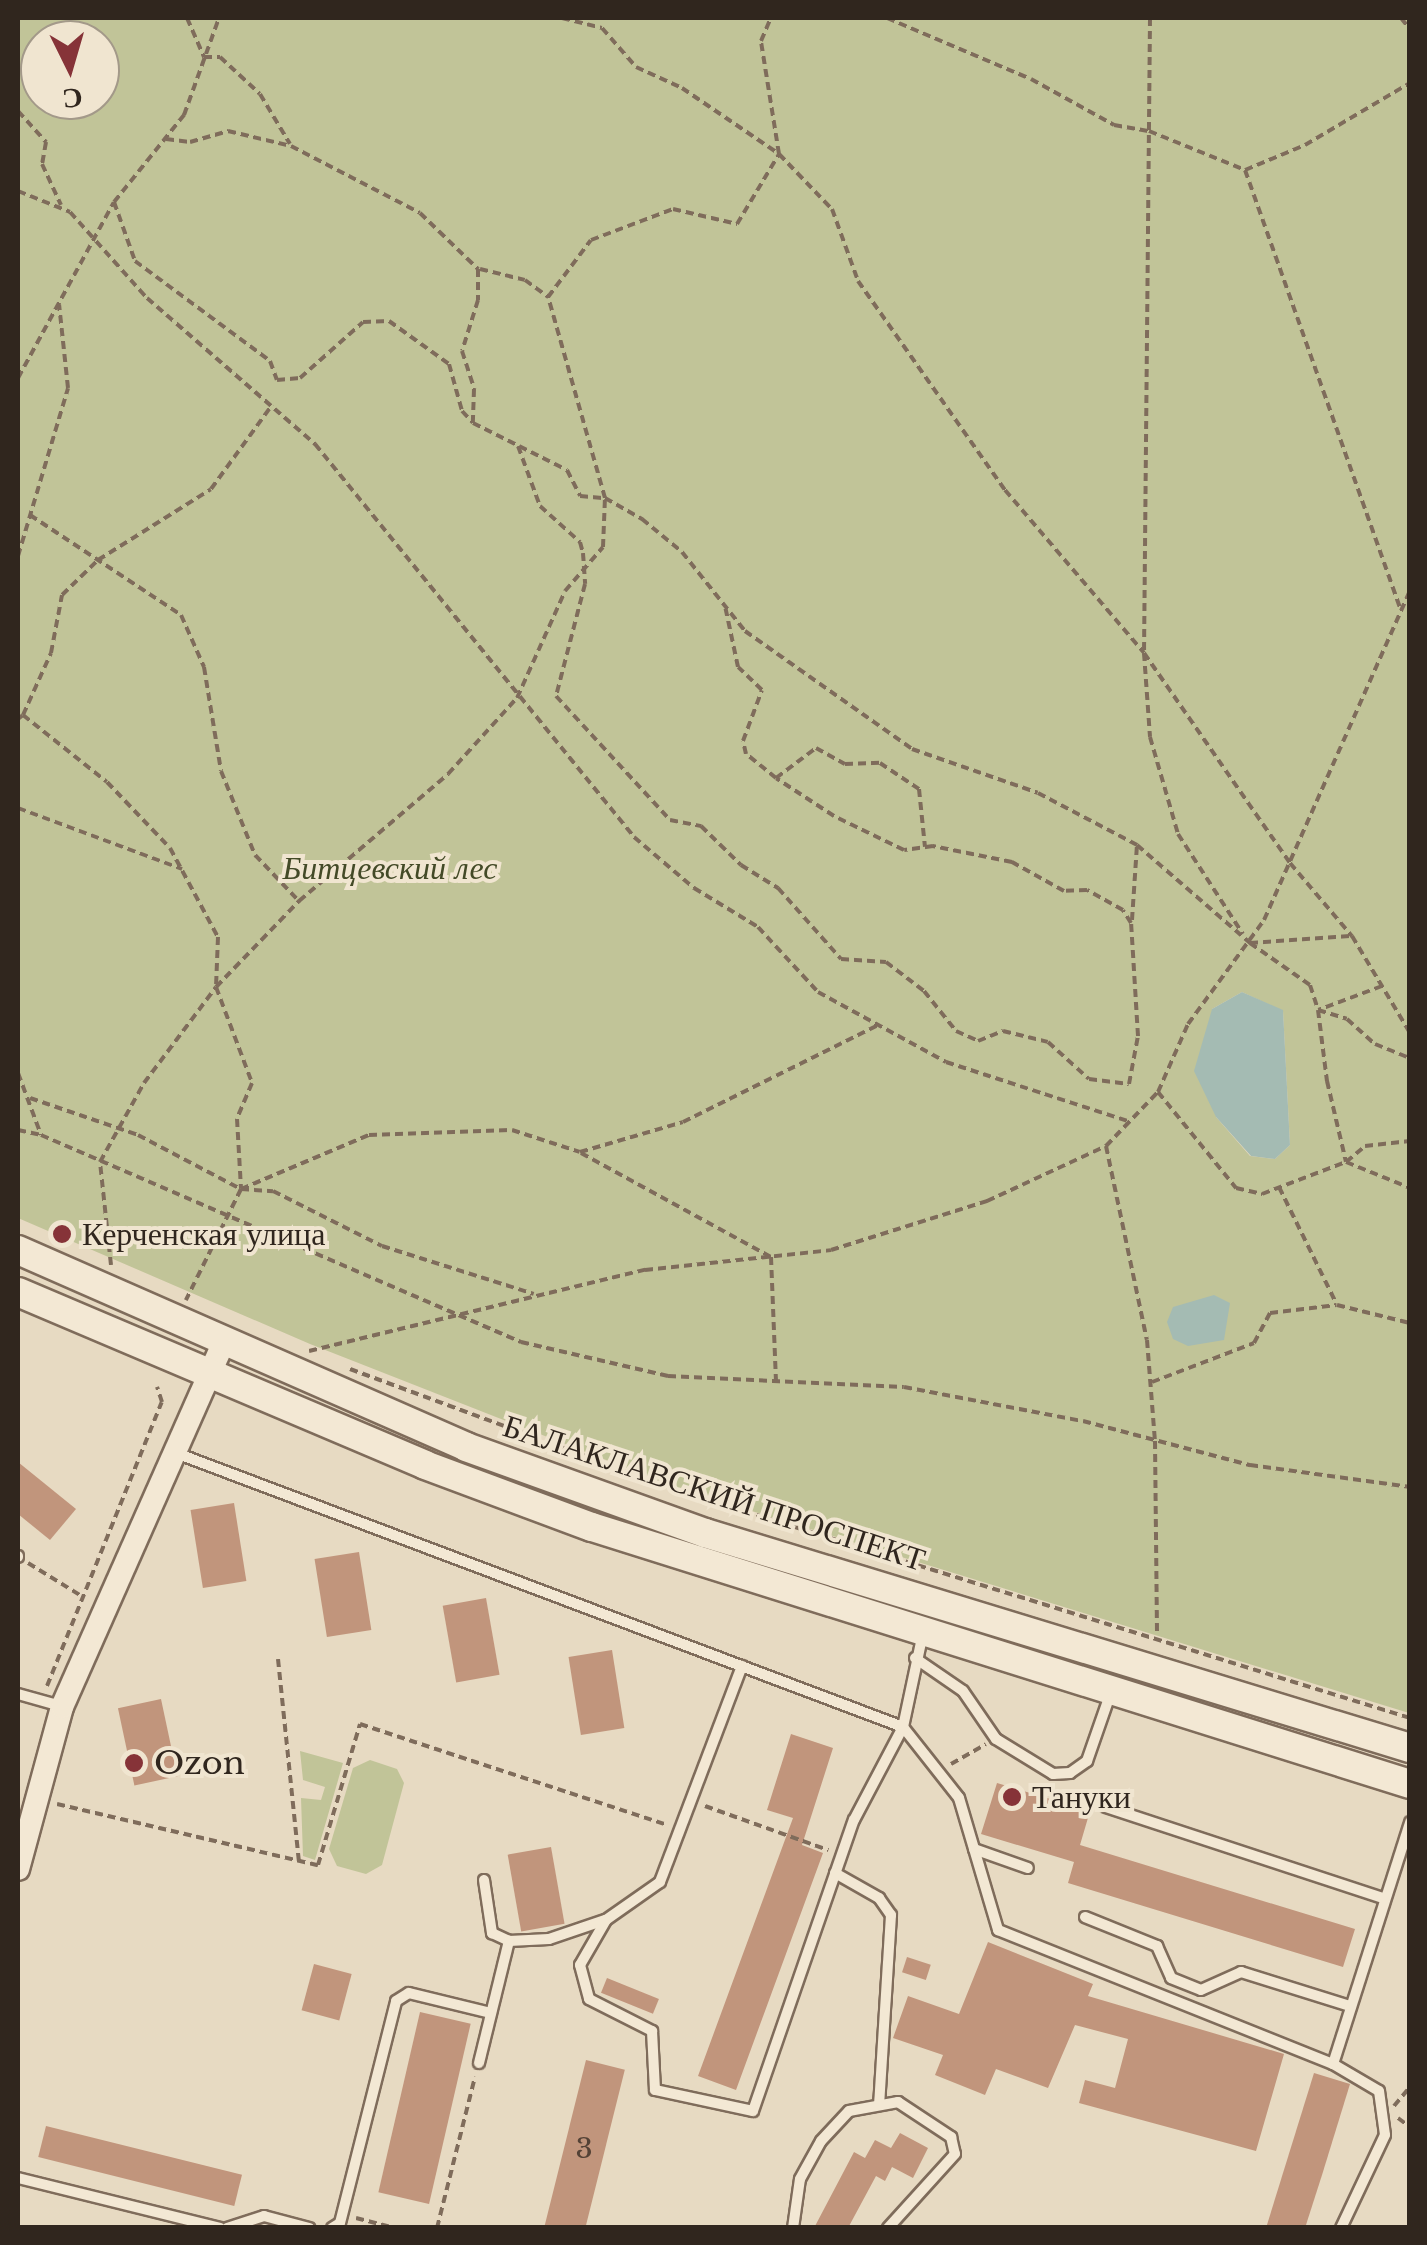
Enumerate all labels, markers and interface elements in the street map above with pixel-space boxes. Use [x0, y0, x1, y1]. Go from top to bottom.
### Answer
north arrow [20, 20, 120, 120]
text: С [61, 80, 84, 117]
park label: Битцевский лес [282, 849, 498, 887]
place label: Керченская улица [82, 1215, 325, 1253]
marker: Керченская улица [51, 1223, 73, 1245]
street label: БАЛАКЛАВСКИЙ ПРОСПЕКТ [498, 1407, 930, 1579]
place label: Ozon [154, 1744, 245, 1782]
marker: Ozon [123, 1752, 145, 1774]
place label: Тануки [1032, 1778, 1131, 1816]
marker: Тануки [1001, 1786, 1023, 1808]
house number: 3 [575, 2132, 593, 2166]

